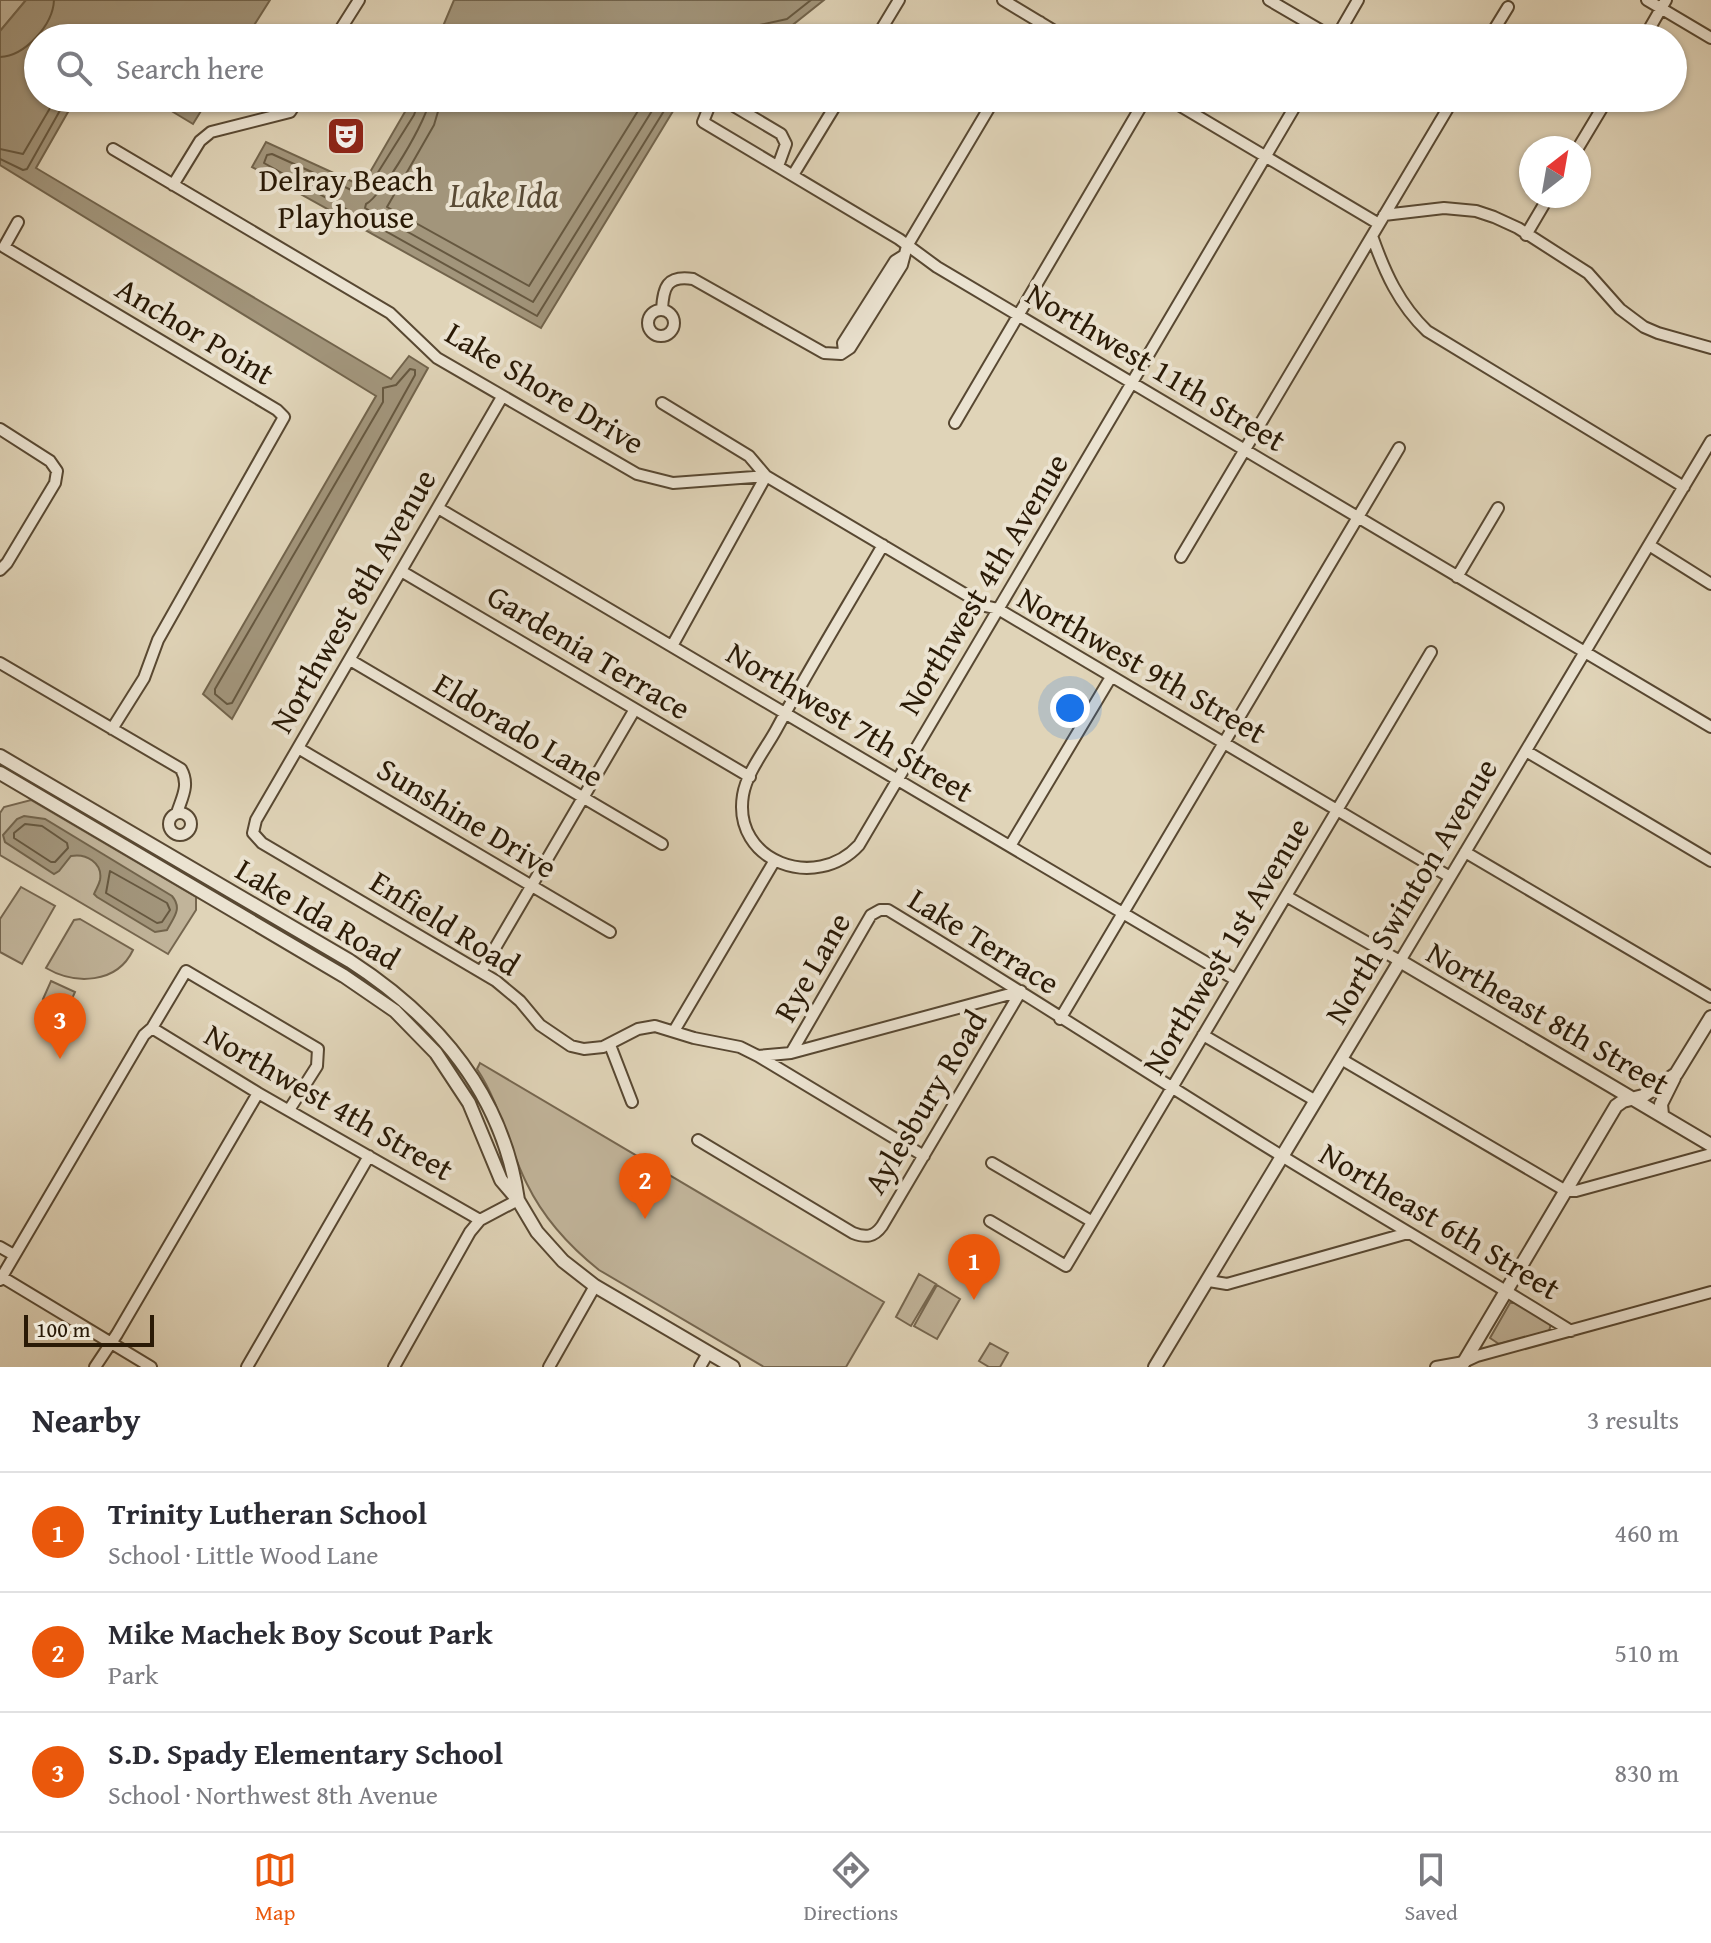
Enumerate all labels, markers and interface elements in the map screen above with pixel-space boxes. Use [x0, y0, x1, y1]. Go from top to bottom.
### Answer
search box [24, 24, 1687, 112]
icon: search [52, 46, 96, 90]
text: Search here [116, 46, 264, 90]
theatre icon: Delray Beach Playhouse [325, 115, 367, 157]
north arrow [1519, 136, 1591, 208]
place label: Delray Beach Playhouse [259, 156, 433, 240]
water label: Lake Ida [449, 170, 559, 219]
street label: Anchor Point [107, 265, 283, 396]
street label: Northwest 11th Street [1017, 270, 1295, 463]
street label: Lake Shore Drive [437, 310, 654, 466]
street label: Northwest 4th Avenue [886, 444, 1079, 724]
street label: Northwest 8th Avenue [258, 460, 447, 741]
street label: Gardenia Terrace [479, 572, 700, 731]
street label: Northwest 9th Street [1009, 574, 1275, 755]
street label: Northwest 7th Street [718, 629, 983, 814]
street label: Eldorado Lane [425, 660, 613, 799]
your location [1050, 688, 1090, 728]
street label: Sunshine Drive [368, 745, 566, 890]
street label: North Swinton Avenue [1312, 749, 1509, 1033]
street label: Northwest 1st Avenue [1130, 808, 1321, 1083]
street label: Lake Ida Road [227, 846, 409, 981]
street label: Enfield Road [361, 858, 529, 987]
street label: Lake Terrace [900, 875, 1069, 1006]
street label: Rye Lane [761, 903, 862, 1030]
street label: Northeast 8th Street [1418, 929, 1678, 1106]
pin: 3 [34, 993, 86, 1059]
street label: Aylesbury Road [851, 1001, 998, 1203]
street label: Northwest 4th Street [196, 1011, 462, 1192]
street label: Northeast 6th Street [1311, 1130, 1570, 1311]
pin: 2 [619, 1153, 671, 1219]
pin: 1 [948, 1234, 1000, 1300]
scale bar [24, 1311, 154, 1347]
text: 100 m [36, 1313, 91, 1345]
text: Nearby [32, 1395, 141, 1444]
text: 3 results [1587, 1400, 1679, 1439]
text: Trinity Lutheran School [108, 1491, 427, 1535]
text: 1 [51, 1513, 65, 1552]
text: 460 m [1614, 1513, 1679, 1552]
text: School · Little Wood Lane [108, 1535, 379, 1574]
text: Mike Machek Boy Scout Park [108, 1611, 492, 1655]
text: 2 [51, 1633, 65, 1672]
text: 510 m [1614, 1633, 1679, 1672]
text: Park [108, 1655, 158, 1694]
text: S.D. Spady Elementary School [108, 1731, 503, 1775]
text: 3 [51, 1753, 65, 1792]
text: 830 m [1614, 1753, 1679, 1792]
text: School · Northwest 8th Avenue [108, 1775, 438, 1814]
tab: Map [253, 1848, 297, 1928]
tab: Directions [804, 1848, 898, 1928]
tab: Saved [1405, 1848, 1458, 1928]

